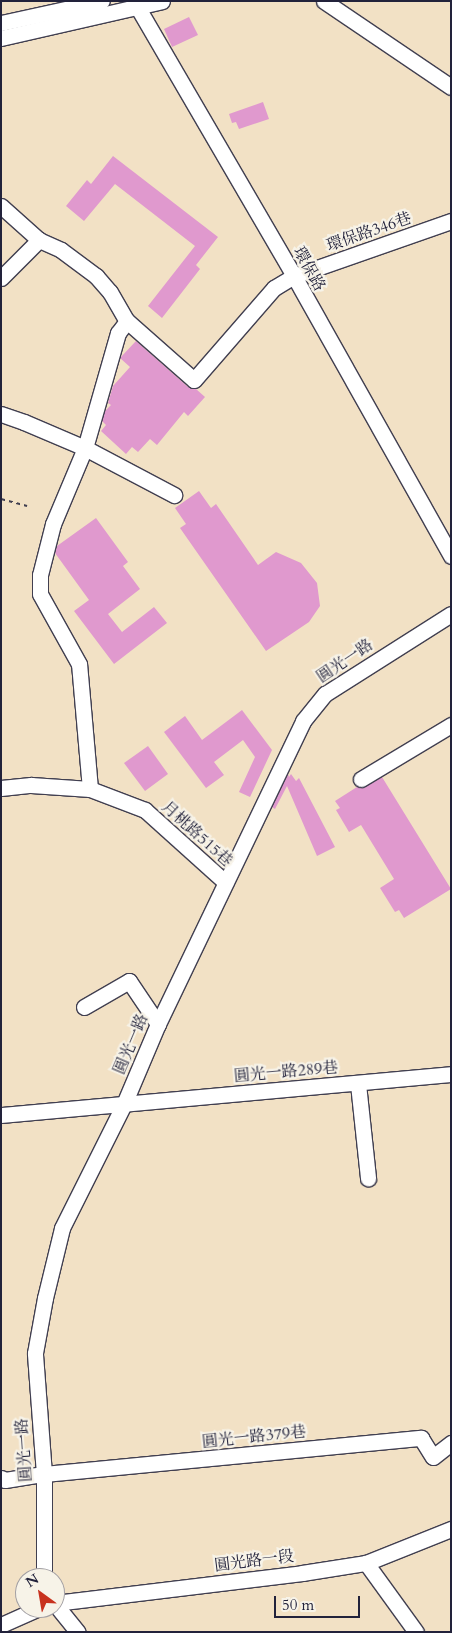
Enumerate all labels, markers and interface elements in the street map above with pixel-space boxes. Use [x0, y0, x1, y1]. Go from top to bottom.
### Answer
street label: 環保路346巷 [324, 209, 414, 255]
street label: 環保路 [289, 243, 329, 295]
street label: 圓光一路 [313, 635, 377, 687]
street label: 月桃路515巷 [158, 797, 236, 871]
street label: 圓光一路 [110, 1011, 152, 1077]
street label: 圓光一路289巷 [233, 1058, 339, 1086]
street label: 圓光一路 [12, 1417, 36, 1483]
street label: 圓光一路379巷 [201, 1422, 307, 1452]
street label: 圓光路一段 [213, 1547, 295, 1575]
north arrow [15, 1568, 65, 1618]
text: N [22, 1569, 43, 1592]
scale bar [277, 1586, 363, 1618]
text: 50 m [282, 1595, 314, 1615]

